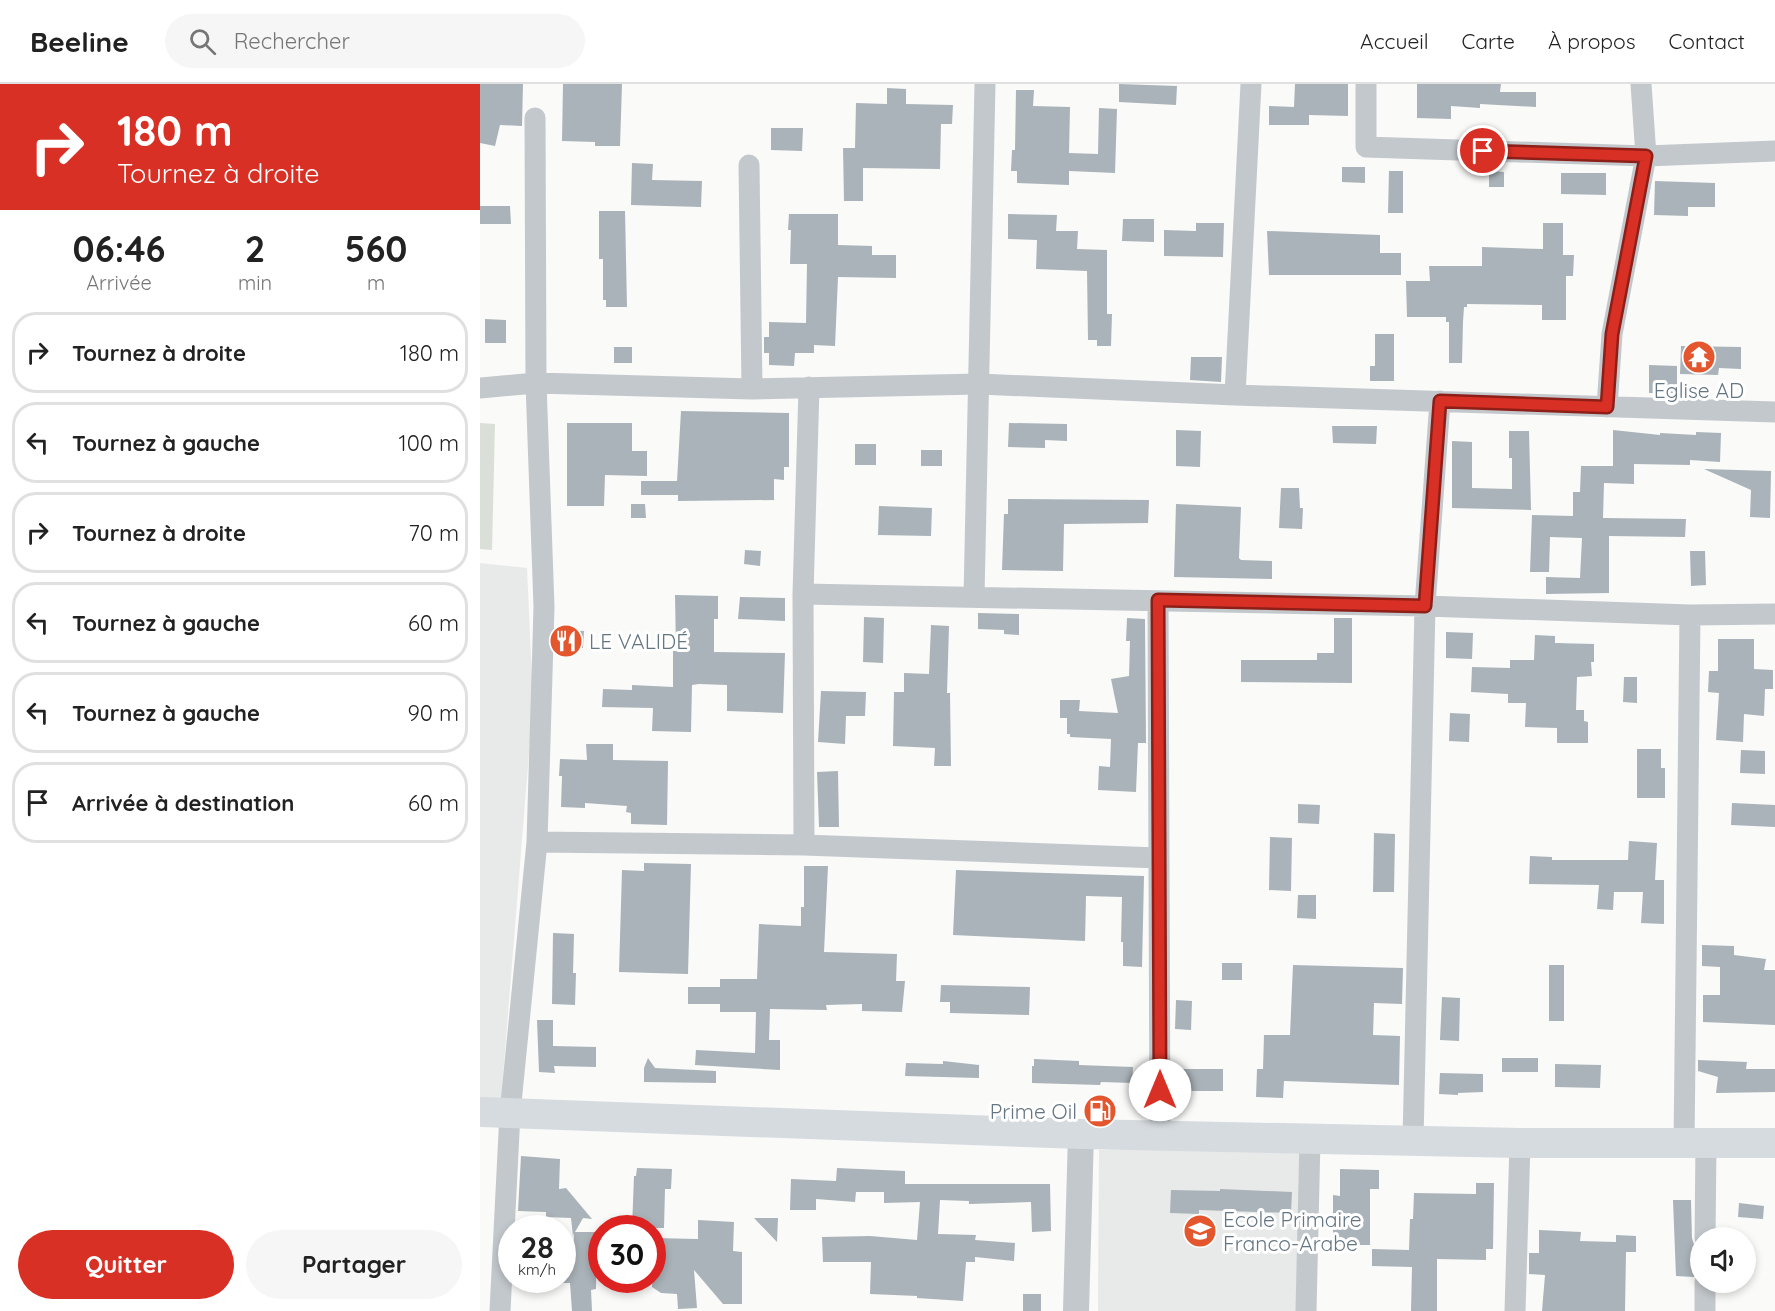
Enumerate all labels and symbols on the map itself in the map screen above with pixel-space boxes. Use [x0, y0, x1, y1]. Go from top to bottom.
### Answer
pin [1457, 125, 1508, 176]
temple icon: Eglise AD [1681, 339, 1717, 375]
place label: Eglise AD [1654, 377, 1744, 403]
restaurant icon: LE VALIDÉ [548, 623, 584, 659]
place label: LE VALIDÉ [589, 628, 688, 654]
position arrow [1128, 1058, 1192, 1122]
fuel station icon: Prime Oil [1082, 1093, 1118, 1129]
place label: Prime Oil [990, 1098, 1077, 1124]
place label: Ecole Primaire Franco-Arabe [1223, 1206, 1362, 1256]
school or university icon: Ecole Primaire Franco-Arabe [1182, 1213, 1218, 1249]
speed limit sign: 30 [588, 1215, 666, 1293]

